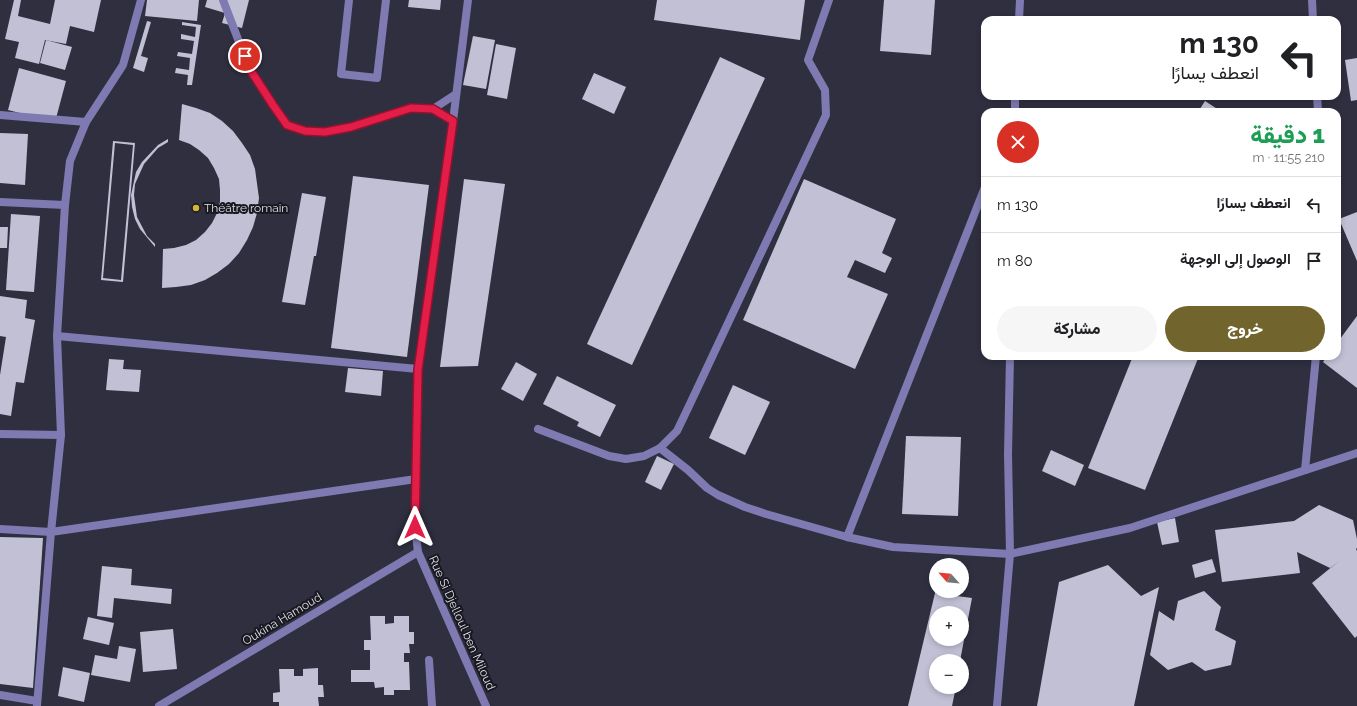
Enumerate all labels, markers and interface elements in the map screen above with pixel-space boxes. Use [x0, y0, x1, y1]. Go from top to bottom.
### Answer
text: 130 m [1180, 27, 1259, 60]
icon: left [1273, 32, 1325, 84]
pin [228, 39, 262, 73]
icon: arrive [234, 45, 256, 67]
text: انعطف يسارًا [1171, 62, 1259, 83]
text: 1 دقيقة [1250, 120, 1325, 149]
button: close [997, 121, 1039, 163]
text: 210 m · 11:55 [1253, 150, 1325, 165]
text: انعطف يسارًا [1216, 194, 1291, 212]
icon: left [1303, 194, 1325, 216]
text: 130 m [997, 196, 1038, 214]
place label: Théâtre romain [204, 201, 288, 215]
marker: Théâtre romain [191, 203, 201, 213]
text: الوصول إلى الوجهة [1180, 250, 1291, 268]
icon: arrive [1303, 250, 1325, 272]
text: 80 m [997, 252, 1033, 270]
button: مشاركة [997, 306, 1157, 352]
button: خروج [1165, 306, 1325, 352]
position arrow [394, 506, 436, 548]
street label: Rue Si Djelloul ben Miloud [426, 554, 498, 692]
north arrow [929, 558, 969, 598]
map controls [929, 558, 969, 694]
street label: Oukina Hamoud [240, 590, 324, 648]
button: + [929, 606, 969, 646]
button: − [929, 654, 969, 694]

